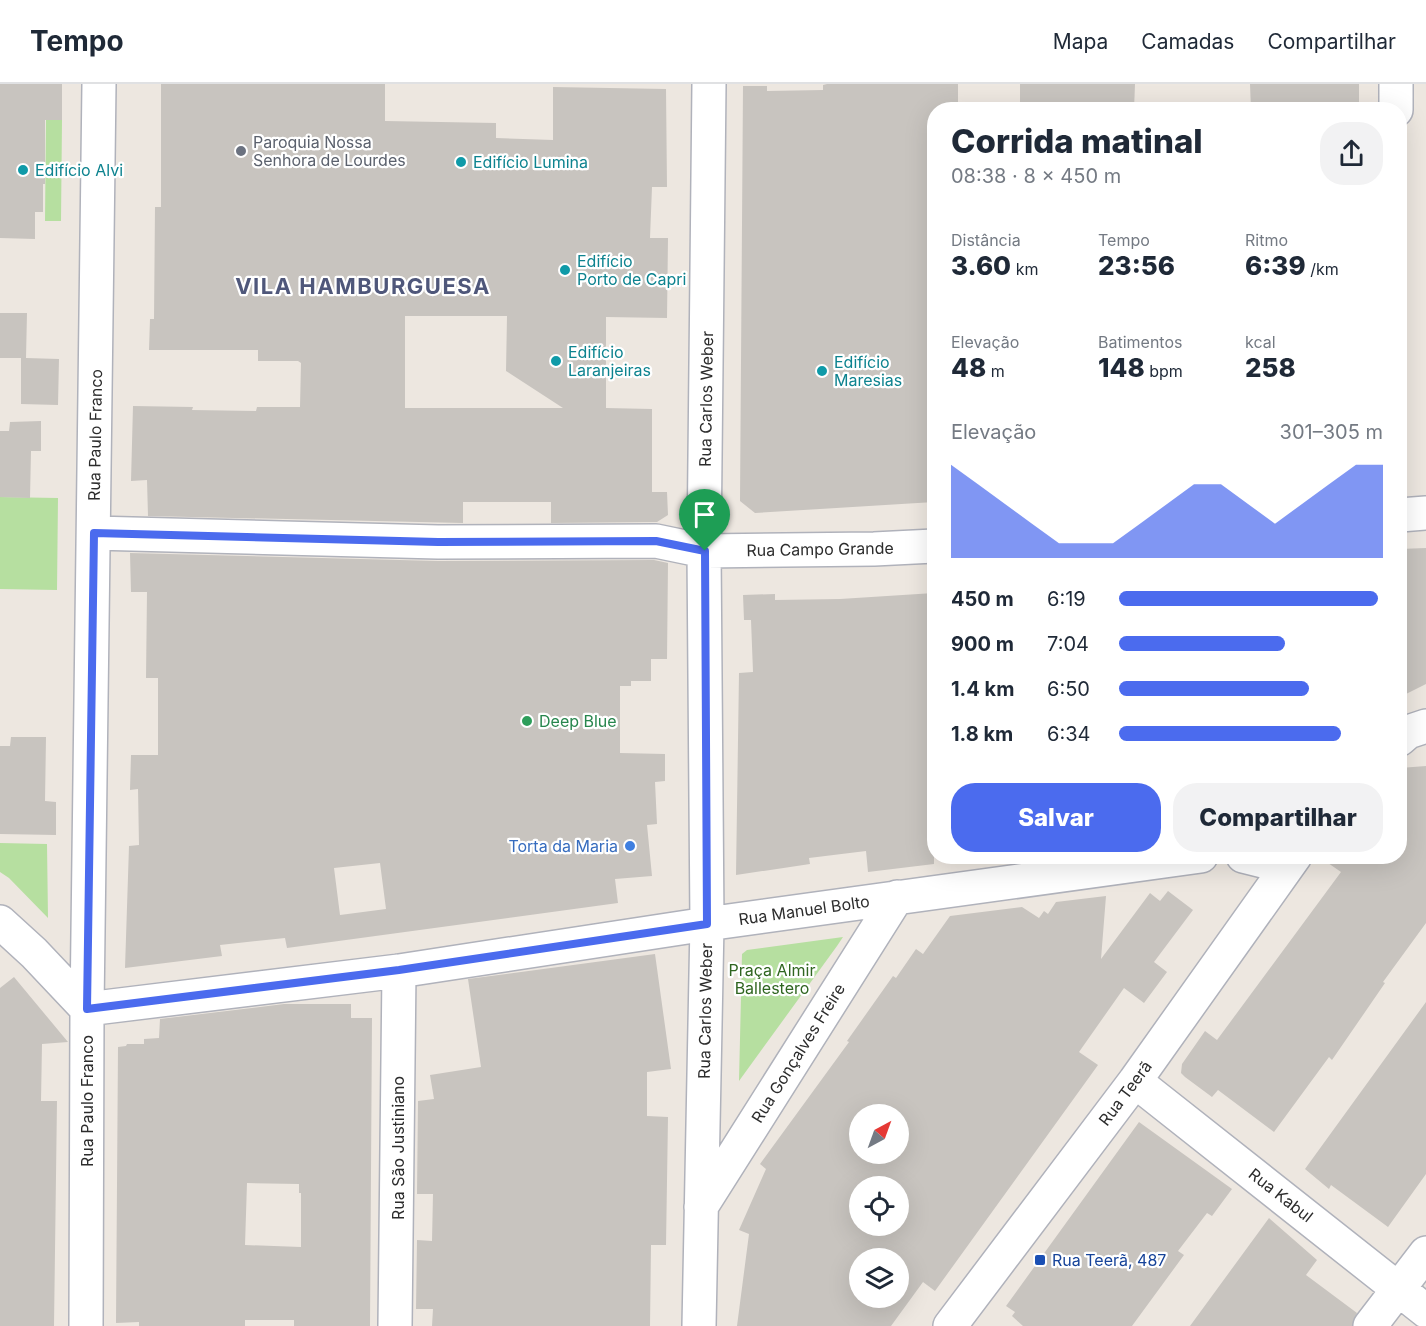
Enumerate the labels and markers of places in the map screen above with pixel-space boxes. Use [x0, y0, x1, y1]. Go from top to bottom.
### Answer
place label: Paroquia Nossa Senhora de Lourdes [253, 132, 406, 170]
marker: Paroquia Nossa Senhora de Lourdes [234, 144, 248, 158]
place label: Edifício Lumina [473, 152, 588, 172]
marker: Edifício Lumina [454, 155, 468, 169]
place label: Edifício Alvi [35, 160, 123, 180]
marker: Edifício Alvi [16, 163, 30, 177]
place label: Edifício Porto de Capri [577, 251, 686, 289]
marker: Edifício Porto de Capri [558, 263, 572, 277]
place label: Edifício Laranjeiras [568, 342, 651, 380]
place label: Edifício Maresias [834, 352, 902, 390]
marker: Edifício Laranjeiras [549, 354, 563, 368]
marker: Edifício Maresias [815, 364, 829, 378]
pin [679, 489, 730, 551]
place label: Deep Blue [539, 711, 617, 731]
marker: Deep Blue [520, 714, 534, 728]
place label: Torta da Maria [508, 836, 618, 856]
marker: Torta da Maria [623, 839, 637, 853]
place label: Rua Teerã, 487 [1052, 1250, 1166, 1270]
marker: Rua Teerã, 487 [1033, 1253, 1047, 1267]

